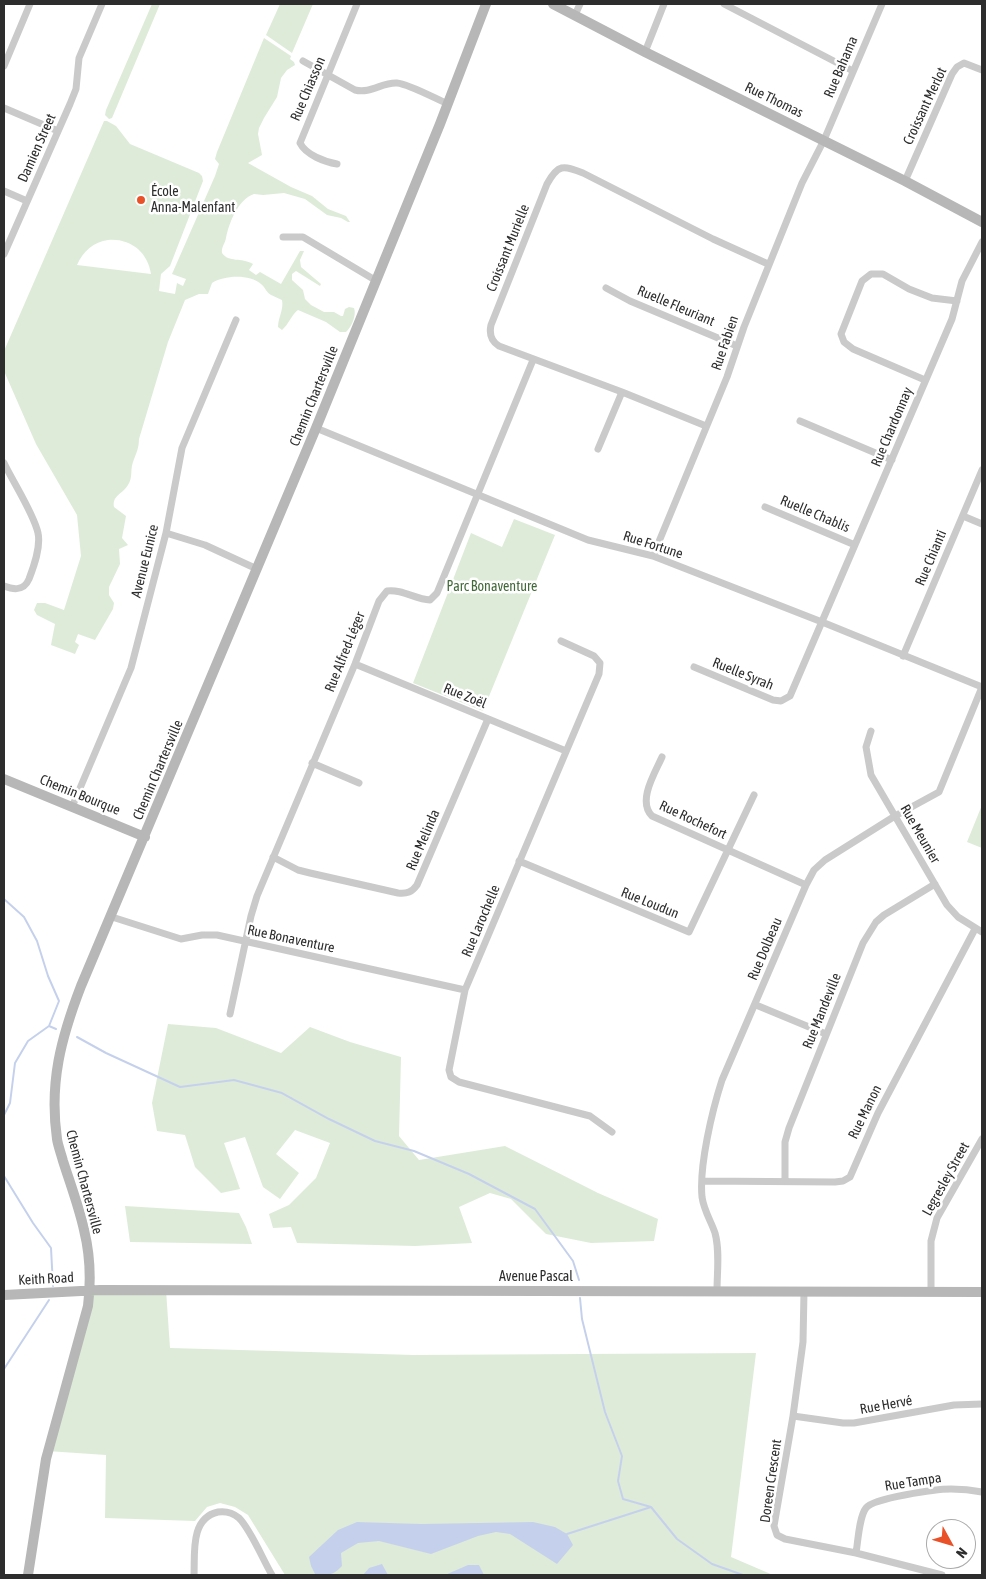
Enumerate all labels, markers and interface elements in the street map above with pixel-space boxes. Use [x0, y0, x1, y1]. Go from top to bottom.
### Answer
street label: Rue Bahama [821, 34, 861, 100]
street label: Rue Chiasson [287, 54, 329, 124]
street label: Croissant Merlot [900, 65, 950, 147]
street label: Rue Thomas [742, 79, 806, 121]
street label: Damien Street [14, 111, 60, 185]
place label: École Anna-Malenfant [151, 184, 235, 216]
marker: École Anna-Malenfant [135, 194, 147, 206]
street label: Croissant Murielle [483, 202, 533, 294]
street label: Ruelle Fleuriant [635, 282, 717, 330]
street label: Rue Fabien [708, 313, 742, 373]
street label: Chemin Chartersville [286, 343, 342, 449]
street label: Rue Chardonnay [868, 385, 916, 469]
street label: Ruelle Chablis [778, 492, 852, 536]
street label: Avenue Eunice [128, 523, 162, 599]
street label: Rue Fortune [621, 527, 685, 563]
street label: Rue Chianti [912, 528, 950, 588]
park label: Parc Bonaventure [447, 579, 537, 595]
street label: Rue Alfred-Léger [321, 609, 369, 695]
street label: Ruelle Syrah [710, 654, 776, 694]
street label: Rue Zoël [441, 680, 489, 712]
street label: Chemin Chartersville [129, 717, 187, 823]
street label: Chemin Bourque [37, 771, 123, 819]
street label: Rue Rochefort [657, 797, 729, 843]
street label: Rue Meunier [896, 802, 944, 866]
street label: Rue Melinda [403, 807, 443, 873]
street label: Rue Larochelle [458, 882, 504, 960]
street label: Rue Loudun [619, 884, 681, 922]
street label: Rue Dolbeau [744, 915, 786, 983]
street label: Rue Bonaventure [246, 922, 336, 956]
street label: Rue Mandeville [799, 971, 845, 1051]
street label: Rue Manon [845, 1082, 885, 1142]
street label: Chemin Chartersville [62, 1128, 106, 1236]
street label: Legresley Street [919, 1139, 973, 1219]
street label: Keith Road [18, 1269, 74, 1289]
street label: Avenue Pascal [499, 1269, 573, 1285]
street label: Rue Hervé [859, 1392, 913, 1418]
street label: Doreen Crescent [757, 1438, 785, 1524]
street label: Rue Tampa [884, 1469, 942, 1495]
north arrow [926, 1519, 976, 1569]
text: N [953, 1545, 971, 1561]

